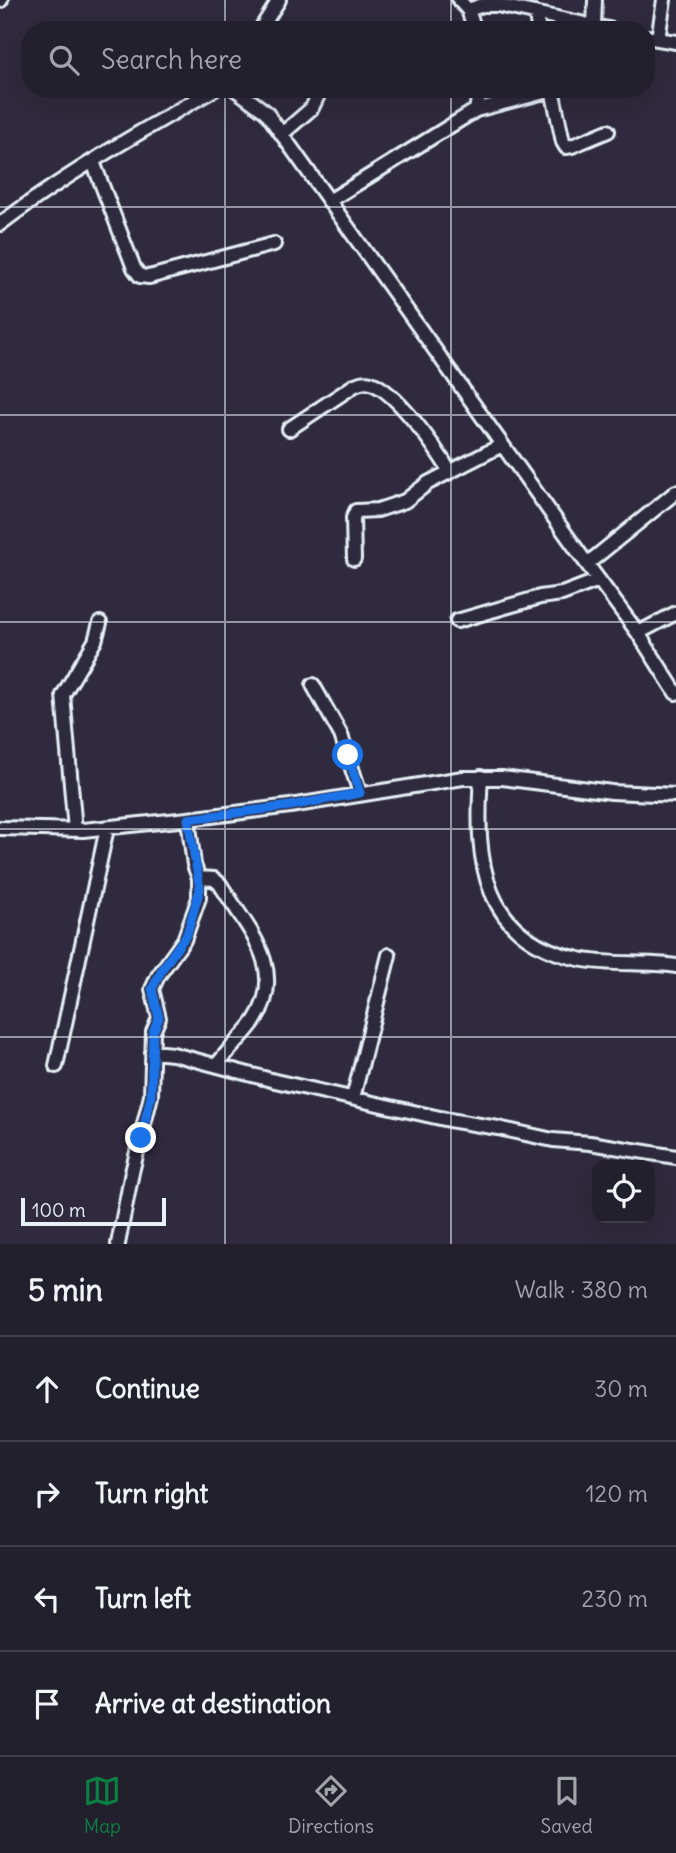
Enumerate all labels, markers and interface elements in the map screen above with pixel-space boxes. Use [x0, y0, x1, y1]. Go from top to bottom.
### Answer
search box [21, 21, 655, 98]
icon: search [45, 41, 83, 79]
text: Search here [101, 43, 242, 76]
route start [332, 739, 363, 770]
route end [125, 1122, 156, 1153]
map controls [592, 1160, 655, 1223]
button: locate [592, 1160, 655, 1223]
scale bar [21, 1195, 166, 1227]
text: 100 m [32, 1198, 86, 1222]
text: 5 min [28, 1271, 103, 1309]
text: Walk · 380 m [515, 1275, 648, 1304]
icon: ahead [28, 1370, 66, 1408]
text: Continue [95, 1372, 200, 1405]
text: 30 m [594, 1374, 648, 1403]
icon: right [28, 1475, 66, 1513]
text: Turn right [95, 1477, 208, 1510]
text: 120 m [585, 1479, 648, 1508]
icon: left [28, 1580, 66, 1618]
text: Turn left [95, 1582, 191, 1615]
text: 230 m [582, 1584, 648, 1613]
icon: arrive [28, 1685, 66, 1723]
text: Arrive at destination [95, 1687, 331, 1720]
tab: Map [83, 1772, 121, 1838]
tab: Directions [288, 1772, 374, 1838]
tab: Saved [541, 1772, 593, 1838]

